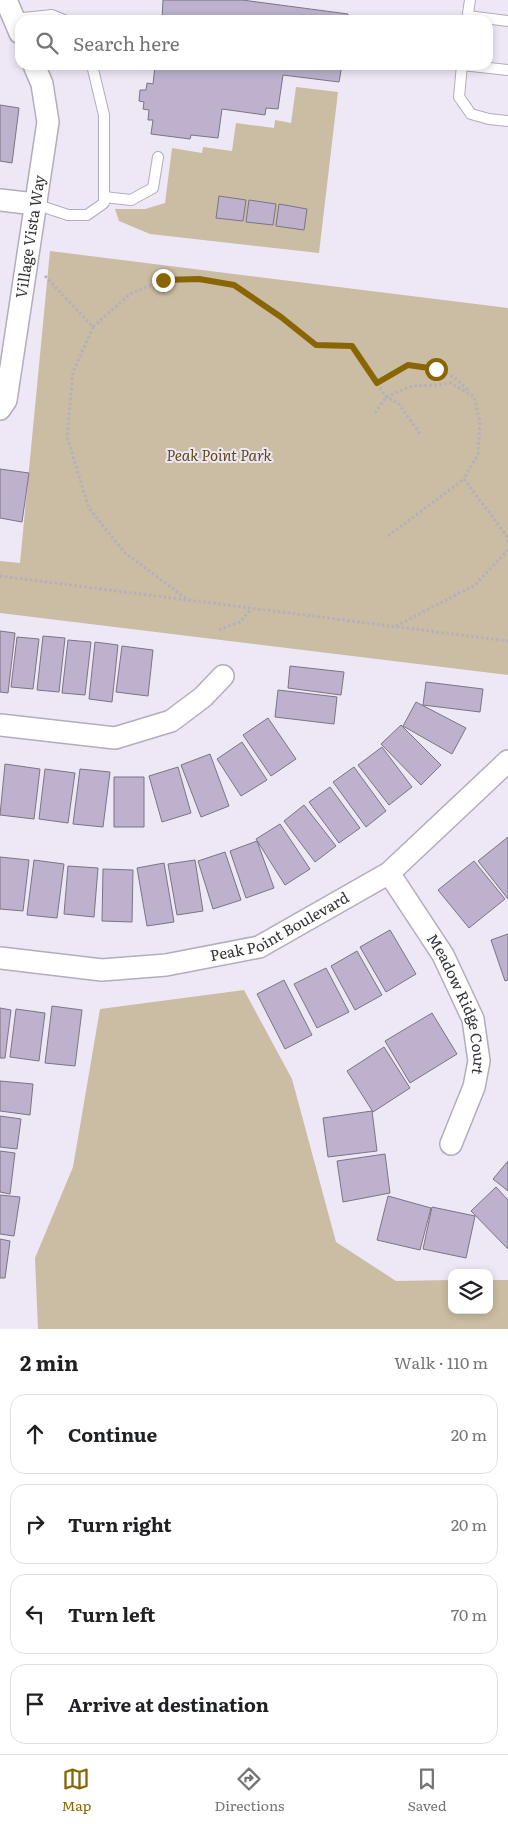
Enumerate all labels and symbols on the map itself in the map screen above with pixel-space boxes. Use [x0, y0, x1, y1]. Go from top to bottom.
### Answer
street label: Village Vista Way [9, 173, 50, 300]
route end [152, 269, 175, 292]
route start [425, 358, 448, 381]
park label: Peak Point Park [166, 443, 273, 466]
street label: Peak Point Boulevard [208, 885, 353, 966]
street label: Meadow Ridge Court [422, 928, 492, 1077]

